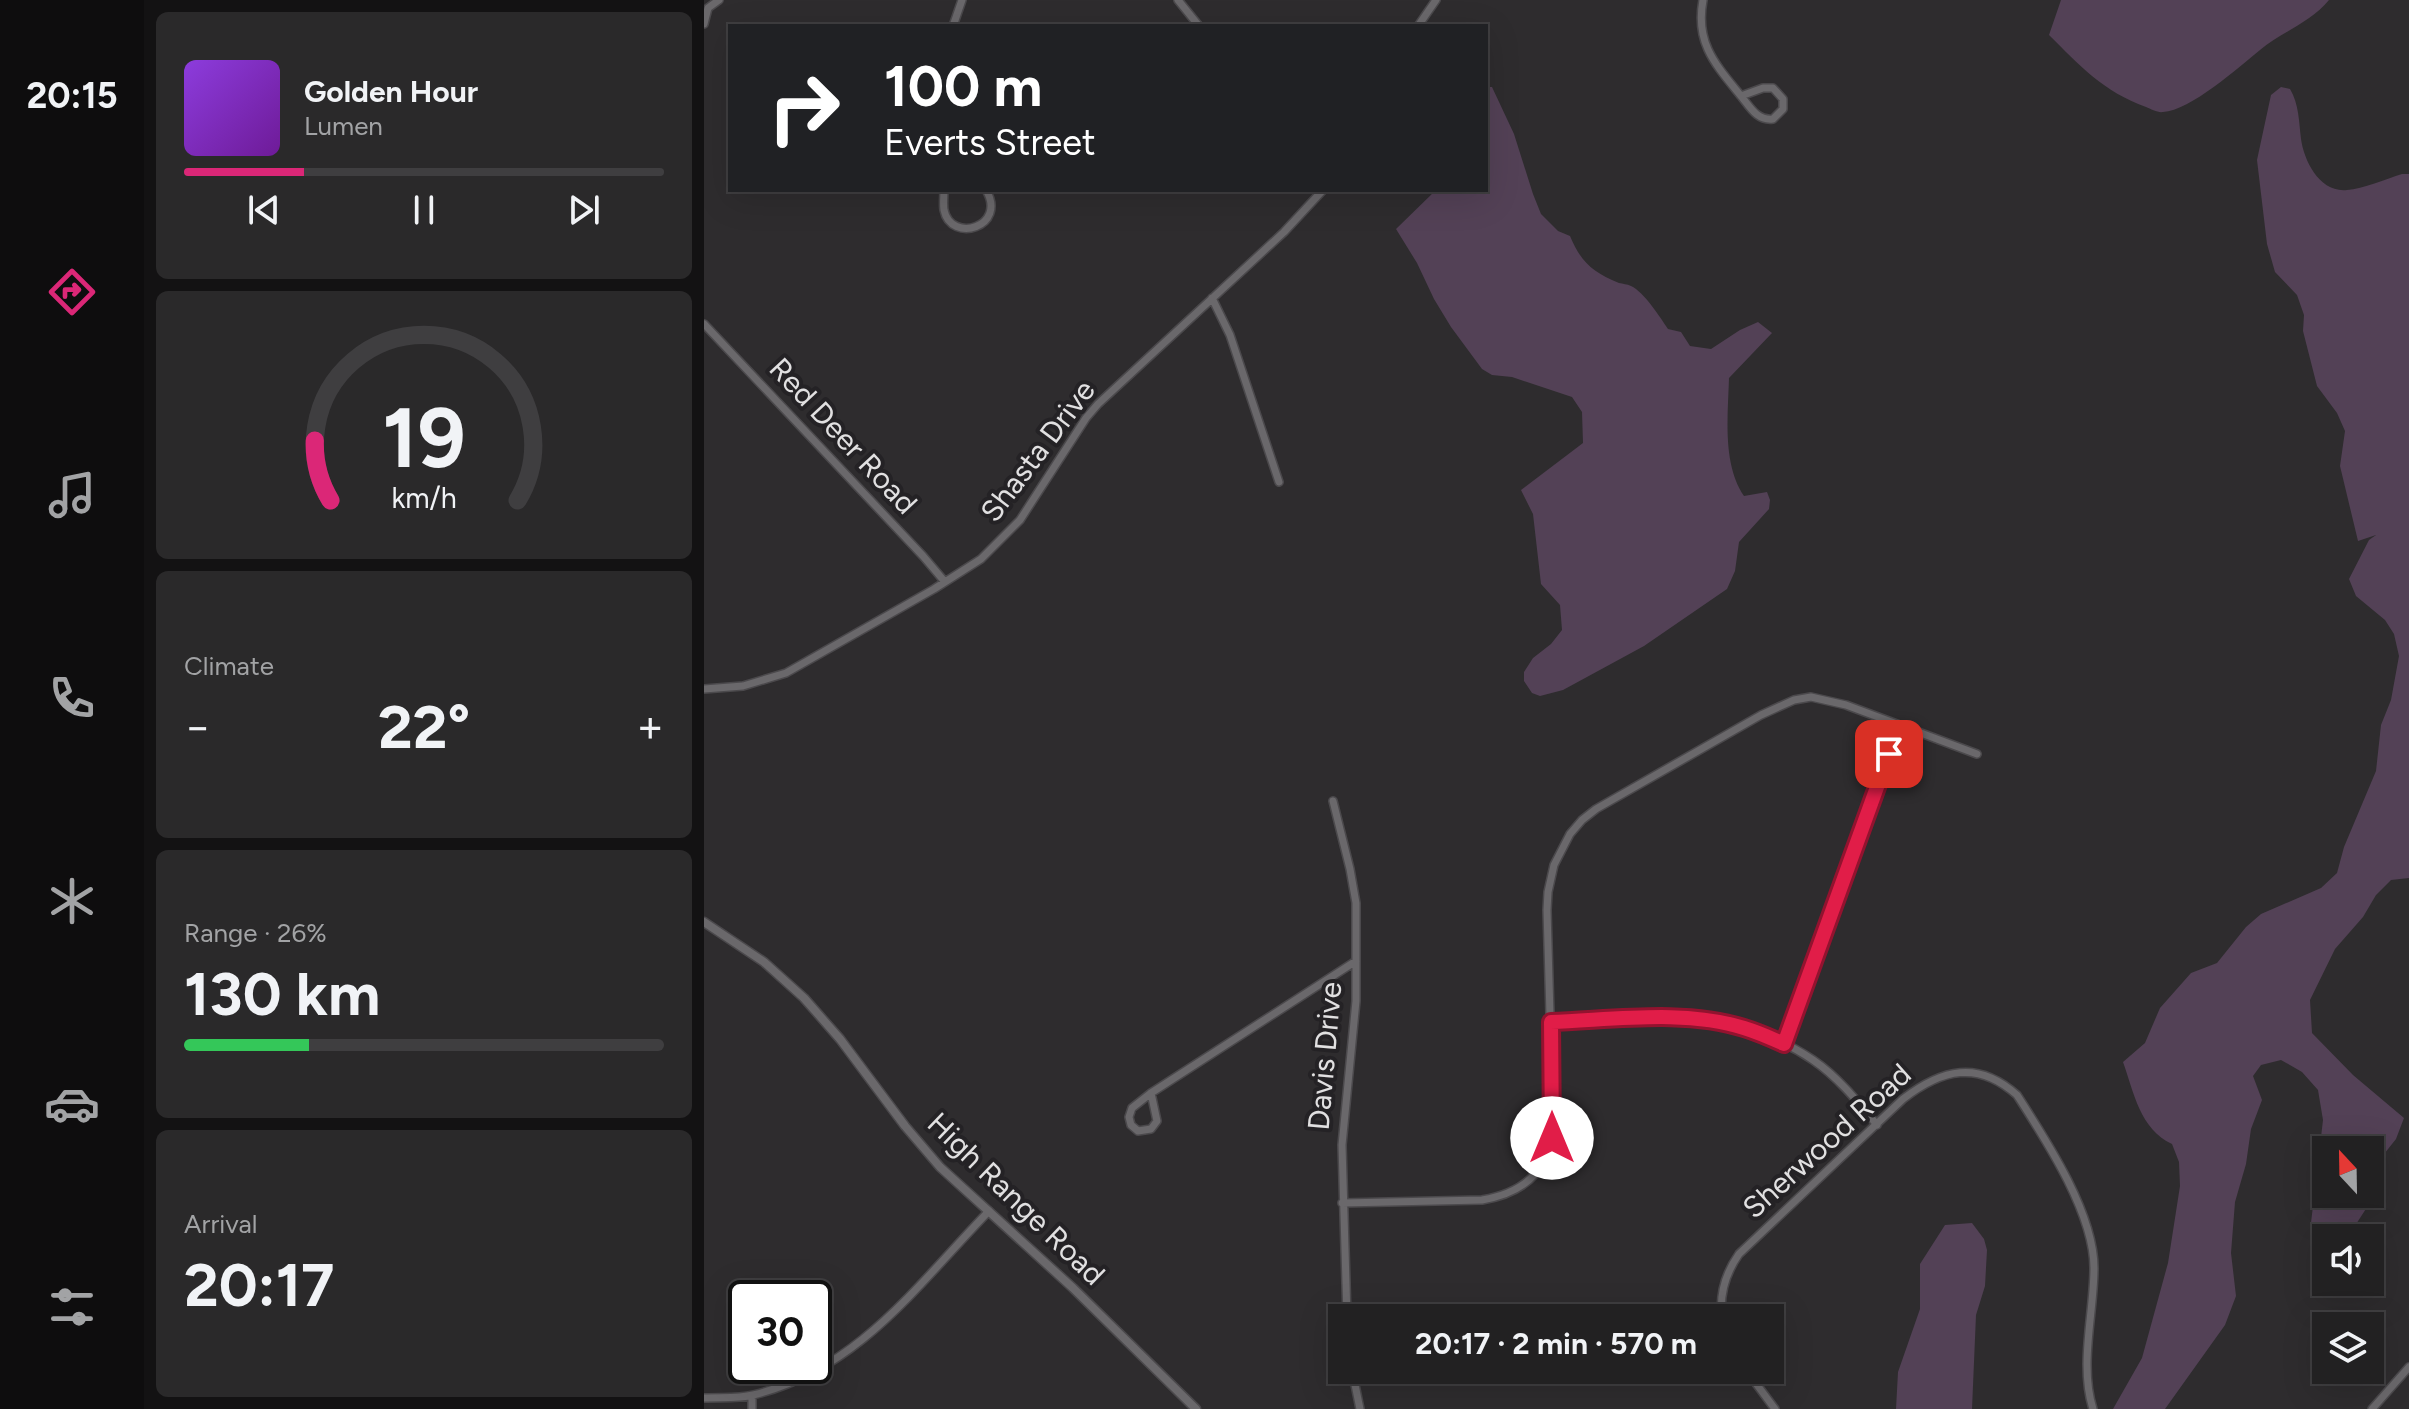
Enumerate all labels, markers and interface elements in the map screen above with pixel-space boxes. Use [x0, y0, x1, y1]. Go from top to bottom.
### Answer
text: 100 m [884, 53, 1042, 120]
icon: right [752, 56, 856, 160]
text: Golden Hour [304, 73, 478, 110]
text: 20:15 [26, 74, 118, 117]
text: Lumen [304, 110, 383, 142]
text: Everts Street [884, 121, 1096, 164]
icon: previous [242, 188, 286, 232]
icon: pause [402, 188, 446, 232]
icon: next [562, 188, 606, 232]
icon: directions [44, 264, 100, 320]
street label: Red Deer Road [762, 350, 925, 521]
street label: Shasta Drive [972, 373, 1103, 529]
text: 19 [382, 388, 466, 488]
icon: music [44, 467, 100, 523]
text: km/h [391, 481, 457, 515]
text: Climate [184, 650, 274, 682]
icon: phone [44, 670, 100, 726]
text: 22° [378, 691, 470, 763]
text: − [184, 700, 211, 753]
text: + [637, 700, 664, 753]
pin [1855, 720, 1923, 788]
icon: arrive [1867, 732, 1911, 776]
icon: climate [44, 873, 100, 929]
text: Range · 26% [184, 917, 327, 949]
text: 130 km [184, 958, 380, 1030]
street label: Davis Drive [1300, 980, 1349, 1132]
street label: Sherwood Road [1735, 1055, 1918, 1226]
icon: car [44, 1076, 100, 1132]
position arrow [1510, 1096, 1594, 1180]
street label: High Range Road [920, 1105, 1113, 1293]
north arrow [2312, 1136, 2384, 1208]
map controls [2312, 1136, 2384, 1384]
text: Arrival [184, 1208, 257, 1240]
button: sound [2312, 1224, 2384, 1296]
text: 20:17 [184, 1249, 334, 1321]
icon: filters [44, 1279, 100, 1335]
speed limit sign: 30 [728, 1280, 832, 1384]
button: layers [2312, 1312, 2384, 1384]
text: 20:17 · 2 min · 570 m [1415, 1325, 1697, 1362]

